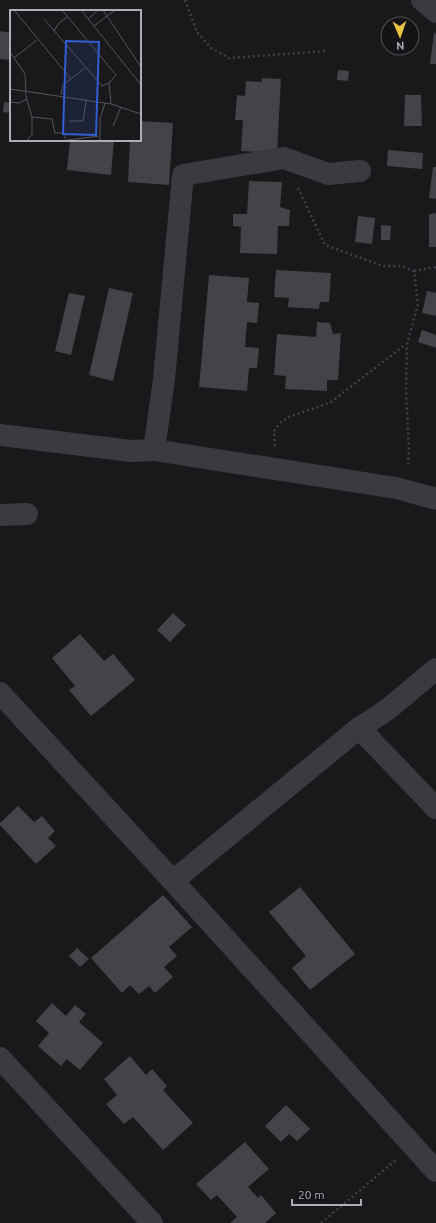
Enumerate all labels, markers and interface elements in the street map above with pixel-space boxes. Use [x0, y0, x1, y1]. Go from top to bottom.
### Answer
inset map [10, 10, 141, 141]
north arrow [380, 16, 420, 56]
text: N [396, 40, 405, 52]
scale bar [292, 1181, 361, 1207]
text: 20 m [298, 1188, 325, 1201]

